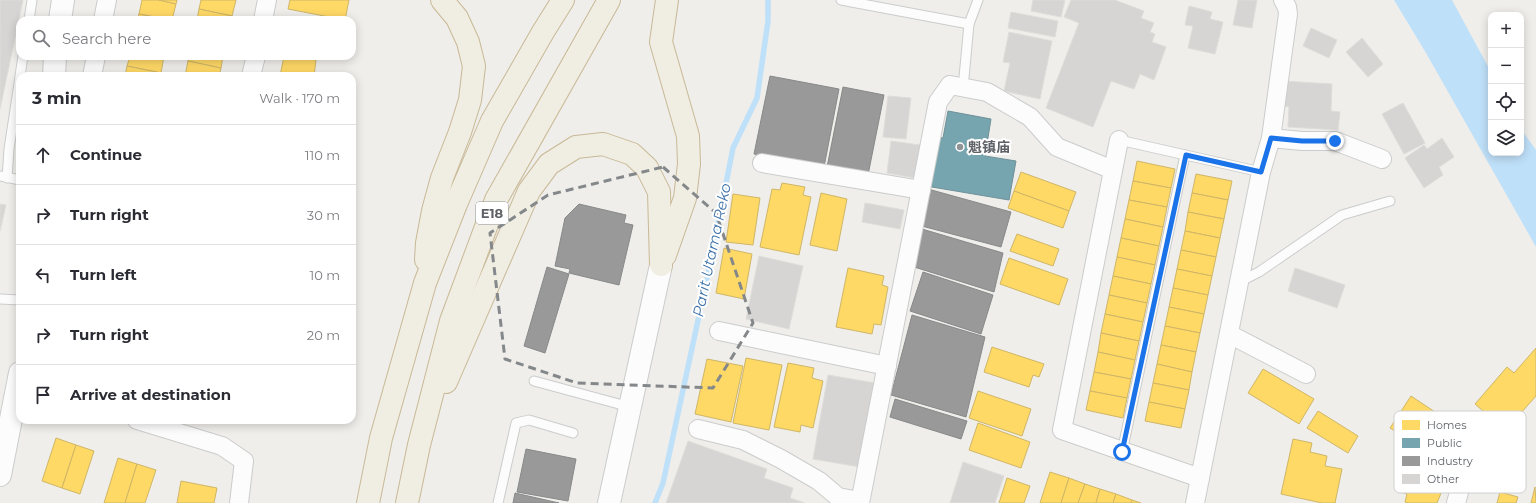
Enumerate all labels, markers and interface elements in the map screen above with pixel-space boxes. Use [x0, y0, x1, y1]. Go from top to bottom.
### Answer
map controls [1488, 12, 1524, 156]
button: + [1488, 12, 1524, 48]
search box [16, 16, 356, 60]
icon: search [30, 27, 52, 49]
text: Search here [62, 29, 151, 48]
button: − [1488, 48, 1524, 84]
button: locate [1488, 84, 1524, 120]
text: 3 min [32, 88, 82, 108]
text: Walk · 170 m [259, 90, 340, 106]
button: layers [1488, 120, 1524, 156]
route end [1326, 132, 1344, 150]
place label: 魁镇庙 [968, 138, 1010, 156]
marker: 魁镇庙 [955, 142, 965, 152]
icon: ahead [32, 144, 54, 166]
text: Continue [70, 145, 142, 164]
text: 110 m [305, 147, 340, 163]
water label: Parit Utama Reko [688, 181, 735, 318]
road number: E18 [476, 202, 508, 224]
icon: right [32, 204, 54, 226]
text: Turn right [70, 205, 149, 224]
text: 30 m [307, 207, 340, 223]
icon: left [32, 264, 54, 286]
text: Turn left [70, 265, 137, 284]
text: 10 m [310, 267, 340, 283]
icon: right [32, 324, 54, 346]
text: Turn right [70, 325, 149, 344]
text: 20 m [307, 327, 340, 343]
icon: arrive [32, 384, 54, 406]
text: Arrive at destination [70, 385, 231, 404]
legend [1394, 411, 1526, 493]
text: Homes [1427, 418, 1467, 432]
text: Public [1427, 436, 1462, 450]
route start [1113, 443, 1131, 461]
text: Industry [1427, 454, 1473, 468]
text: Other [1427, 472, 1459, 486]

